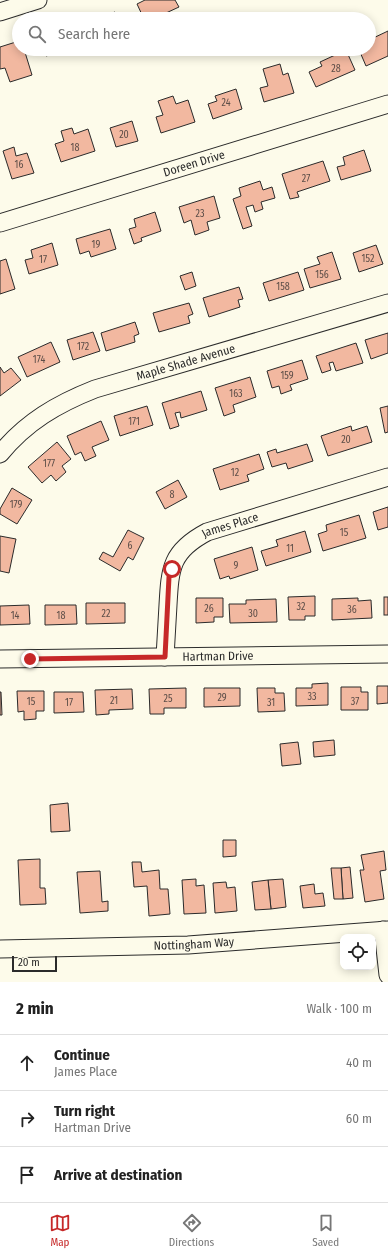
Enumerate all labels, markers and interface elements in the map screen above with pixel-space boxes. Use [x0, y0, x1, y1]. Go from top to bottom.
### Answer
search box [12, 12, 376, 56]
icon: search [26, 23, 48, 45]
text: Search here [58, 25, 130, 43]
house number: 28 [331, 63, 341, 75]
house number: 24 [221, 97, 231, 109]
house number: 20 [119, 129, 129, 141]
house number: 18 [71, 142, 79, 154]
street label: Doreen Drive [162, 147, 227, 179]
house number: 16 [15, 159, 23, 171]
house number: 27 [302, 173, 310, 185]
house number: 23 [196, 208, 205, 220]
house number: 19 [92, 239, 101, 251]
house number: 152 [362, 253, 375, 265]
house number: 17 [39, 254, 47, 266]
house number: 156 [315, 269, 329, 281]
house number: 158 [276, 281, 290, 293]
house number: 172 [77, 341, 90, 353]
street label: Maple Shade Avenue [135, 341, 237, 383]
house number: 174 [33, 354, 45, 366]
house number: 159 [280, 370, 294, 382]
house number: 163 [229, 388, 243, 400]
house number: 171 [128, 416, 140, 428]
house number: 20 [341, 434, 351, 446]
house number: 177 [43, 458, 55, 470]
house number: 12 [231, 467, 240, 479]
house number: 8 [170, 489, 175, 501]
house number: 179 [10, 499, 22, 511]
street label: James Place [199, 510, 260, 541]
house number: 15 [340, 527, 349, 539]
house number: 6 [128, 540, 133, 552]
house number: 11 [286, 543, 294, 555]
route start [163, 560, 181, 578]
house number: 9 [234, 560, 239, 572]
house number: 32 [297, 601, 306, 613]
house number: 26 [204, 603, 214, 615]
house number: 36 [347, 604, 357, 616]
house number: 22 [102, 608, 111, 620]
house number: 30 [248, 608, 258, 620]
house number: 14 [11, 610, 20, 622]
house number: 18 [57, 610, 65, 622]
street label: Hartman Drive [182, 649, 254, 664]
route end [21, 650, 39, 668]
house number: 33 [307, 691, 317, 703]
house number: 29 [217, 692, 227, 704]
house number: 25 [164, 693, 173, 705]
house number: 21 [110, 695, 118, 707]
house number: 15 [27, 696, 36, 708]
house number: 37 [351, 696, 359, 708]
house number: 17 [65, 697, 73, 709]
house number: 31 [267, 697, 275, 709]
map controls [340, 934, 376, 970]
button: locate [340, 934, 376, 970]
street label: Nottingham Way [154, 935, 235, 953]
scale bar [12, 954, 57, 973]
text: 20 m [18, 956, 40, 969]
text: 2 min [16, 998, 54, 1019]
text: Walk · 100 m [306, 1001, 372, 1016]
text: Continue [54, 1046, 110, 1064]
icon: ahead [16, 1052, 38, 1074]
text: 40 m [346, 1055, 372, 1070]
text: James Place [54, 1064, 117, 1079]
text: Turn right [54, 1102, 115, 1120]
icon: right [16, 1108, 38, 1130]
text: 60 m [346, 1111, 372, 1126]
text: Hartman Drive [54, 1120, 131, 1135]
icon: arrive [16, 1164, 38, 1186]
text: Arrive at destination [54, 1166, 182, 1184]
tab: Map [49, 1212, 71, 1249]
tab: Directions [169, 1212, 214, 1249]
tab: Saved [312, 1212, 339, 1249]

